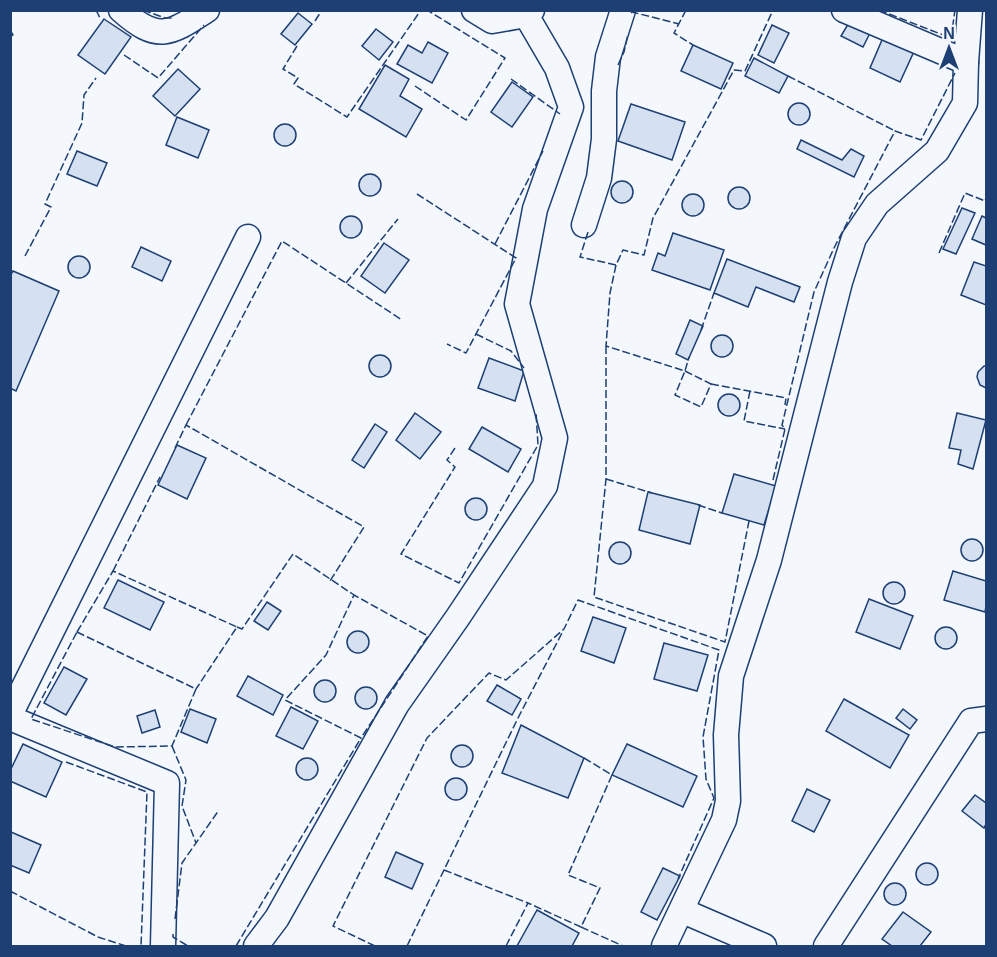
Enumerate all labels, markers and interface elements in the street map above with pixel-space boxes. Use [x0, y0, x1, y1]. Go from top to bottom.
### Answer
north arrow [919, 18, 979, 78]
text: N [943, 25, 955, 42]

